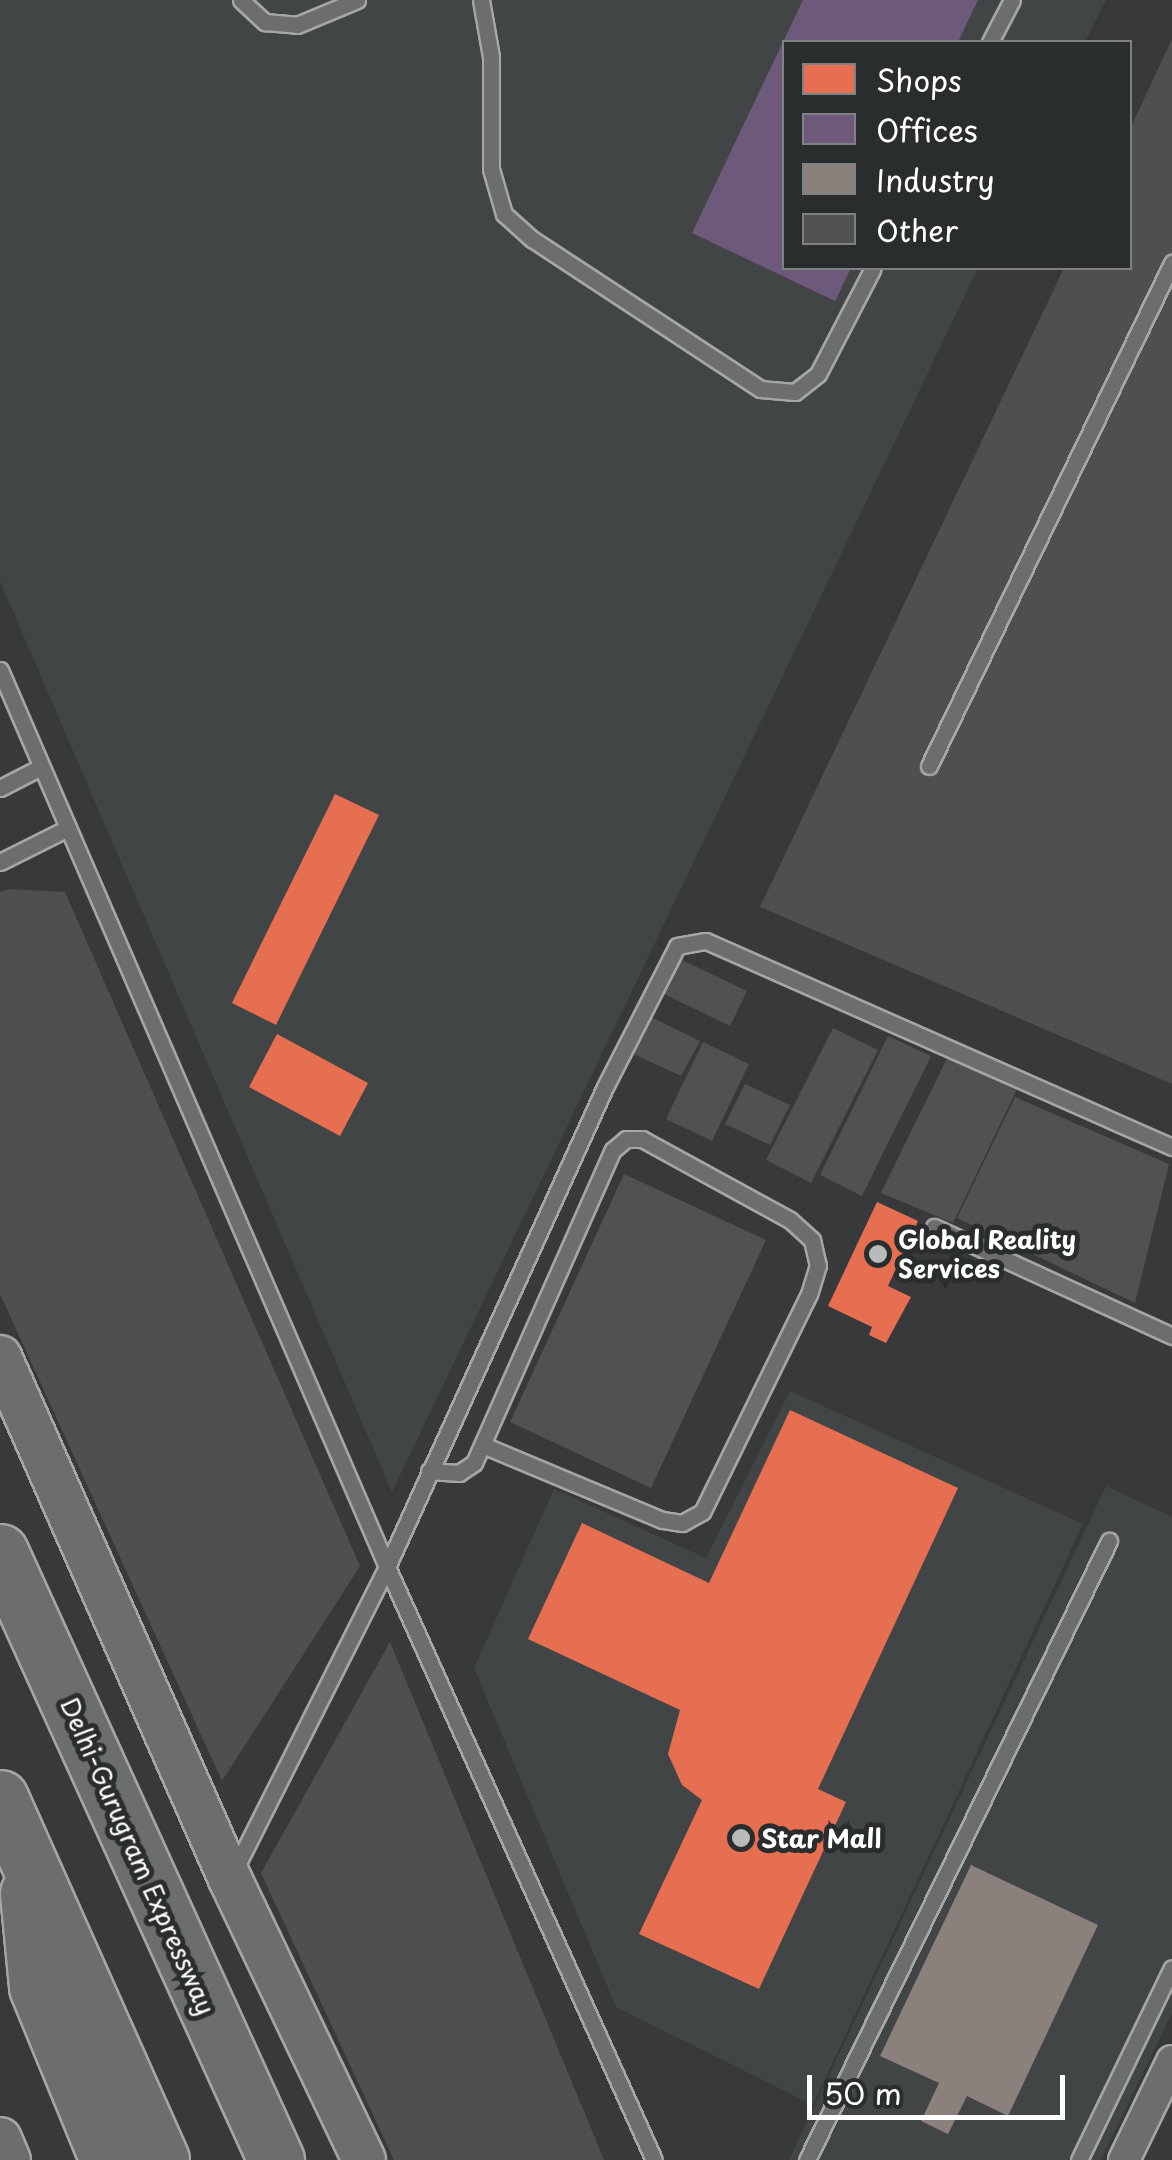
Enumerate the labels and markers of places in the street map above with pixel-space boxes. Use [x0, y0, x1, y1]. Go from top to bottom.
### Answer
place label: Global Reality Services [898, 1225, 1077, 1284]
marker: Global Reality Services [867, 1243, 889, 1265]
place label: Star Mall [761, 1823, 881, 1853]
marker: Star Mall [730, 1827, 752, 1849]

